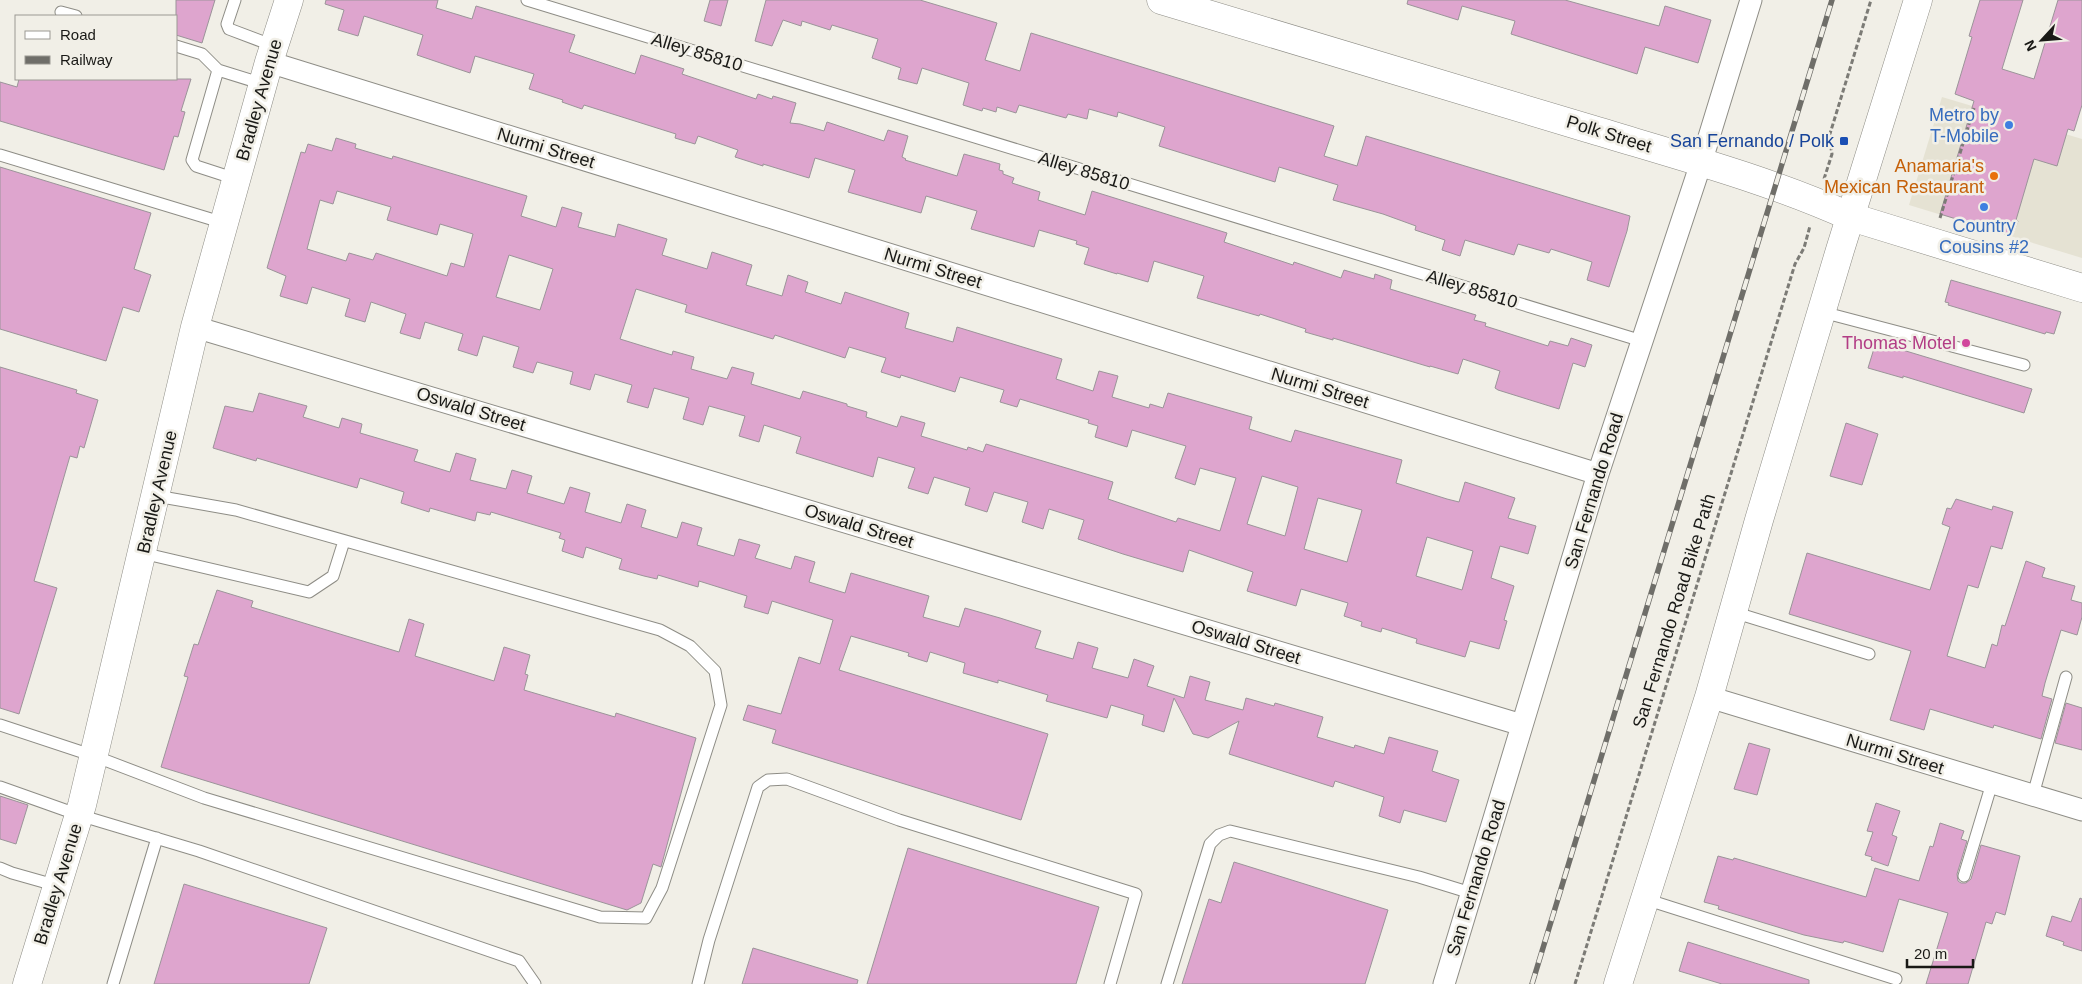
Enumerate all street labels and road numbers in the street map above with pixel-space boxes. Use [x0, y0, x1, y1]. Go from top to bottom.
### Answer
street label: Alley 85810 [649, 29, 745, 75]
street label: Bradley Avenue [232, 37, 286, 163]
street label: Polk Street [1564, 112, 1654, 156]
street label: Nurmi Street [495, 124, 597, 172]
street label: Alley 85810 [1036, 148, 1132, 194]
street label: Nurmi Street [882, 244, 984, 292]
street label: Alley 85810 [1424, 266, 1520, 312]
street label: Nurmi Street [1269, 364, 1371, 412]
street label: Oswald Street [414, 383, 528, 435]
street label: San Fernando Road [1561, 411, 1627, 571]
street label: Bradley Avenue [133, 428, 181, 556]
street label: San Fernando Road Bike Path [1629, 491, 1719, 731]
street label: Oswald Street [802, 500, 916, 552]
street label: Oswald Street [1189, 616, 1303, 668]
street label: Nurmi Street [1844, 730, 1946, 778]
street label: San Fernando Road [1443, 798, 1509, 958]
street label: Bradley Avenue [30, 821, 86, 947]

